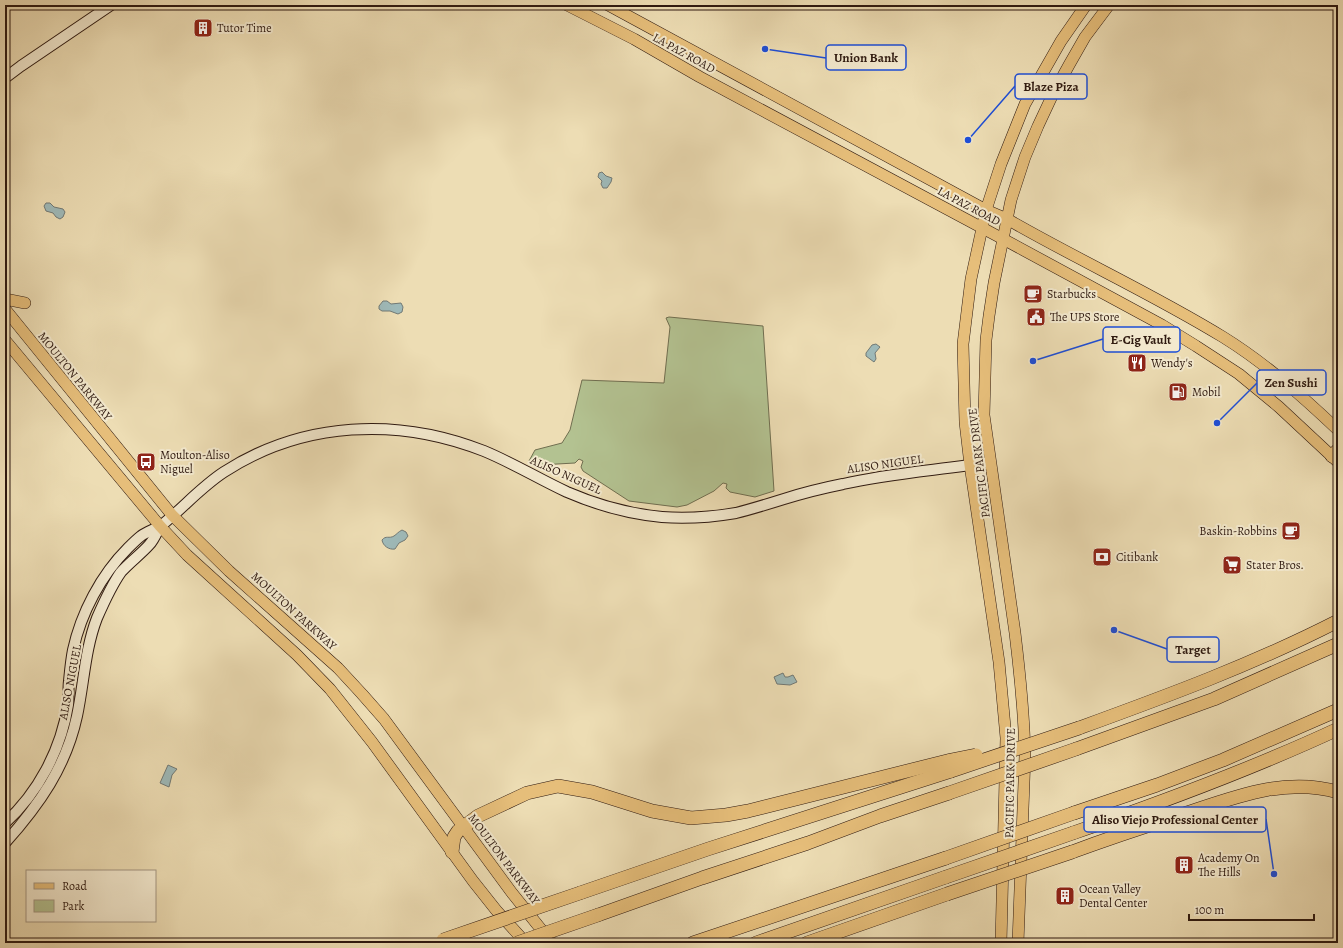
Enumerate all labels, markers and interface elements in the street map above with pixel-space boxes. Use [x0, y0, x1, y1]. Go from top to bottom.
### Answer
building icon: Tutor Time [192, 17, 214, 39]
place label: Tutor Time [217, 20, 272, 36]
street label: LA PAZ ROAD [650, 29, 718, 77]
callout: Union Bank [826, 45, 906, 70]
text: Union Bank [834, 49, 898, 66]
callout: Blaze Piza [1015, 74, 1087, 99]
text: Blaze Piza [1023, 78, 1080, 95]
street label: LA PAZ ROAD [935, 183, 1003, 229]
cafe icon: Starbucks [1022, 283, 1044, 305]
place label: Starbucks [1047, 286, 1096, 302]
public building icon: The UPS Store [1025, 306, 1047, 328]
place label: The UPS Store [1050, 309, 1119, 325]
callout: E-Cig Vault [1103, 327, 1180, 352]
street label: MOULTON PARKWAY [34, 328, 116, 424]
text: E-Cig Vault [1111, 331, 1172, 348]
restaurant icon: Wendy's [1126, 352, 1148, 374]
place label: Wendy's [1150, 355, 1193, 371]
callout: Zen Sushi [1257, 370, 1326, 395]
text: Zen Sushi [1264, 374, 1318, 391]
fuel station icon: Mobil [1167, 381, 1189, 403]
place label: Mobil [1192, 384, 1220, 400]
street label: PACIFIC PARK DRIVE [964, 407, 994, 519]
place label: Moulton-Aliso Niguel [160, 447, 230, 477]
bus stop icon: Moulton-Aliso Niguel [135, 451, 157, 473]
street label: ALISO NIGUEL [845, 451, 925, 477]
street label: ALISO NIGUEL [527, 452, 605, 498]
cafe icon: Baskin-Robbins [1280, 520, 1302, 542]
place label: Baskin-Robbins [1199, 523, 1277, 539]
bank icon: Citibank [1091, 546, 1113, 568]
place label: Citibank [1116, 549, 1158, 565]
supermarket icon: Stater Bros. [1221, 554, 1243, 576]
place label: Stater Bros. [1246, 557, 1304, 573]
street label: MOULTON PARKWAY [248, 568, 341, 654]
callout: Target [1167, 637, 1219, 662]
text: Target [1175, 641, 1211, 658]
street label: ALISO NIGUEL [55, 642, 85, 722]
street label: PACIFIC PARK DRIVE [1001, 728, 1019, 838]
callout: Aliso Viejo Professional Center [1084, 807, 1266, 832]
street label: MOULTON PARKWAY [465, 810, 544, 908]
text: Aliso Viejo Professional Center [1091, 811, 1259, 828]
place label: Academy On The Hills [1197, 850, 1260, 880]
building icon: Academy On The Hills [1173, 854, 1195, 876]
legend [26, 870, 156, 922]
text: Road [62, 878, 88, 894]
place label: Ocean Valley Dental Center [1079, 881, 1148, 911]
building icon: Ocean Valley Dental Center [1054, 885, 1076, 907]
scale bar [1189, 896, 1314, 922]
text: Park [62, 898, 85, 914]
text: 100 m [1195, 902, 1224, 918]

